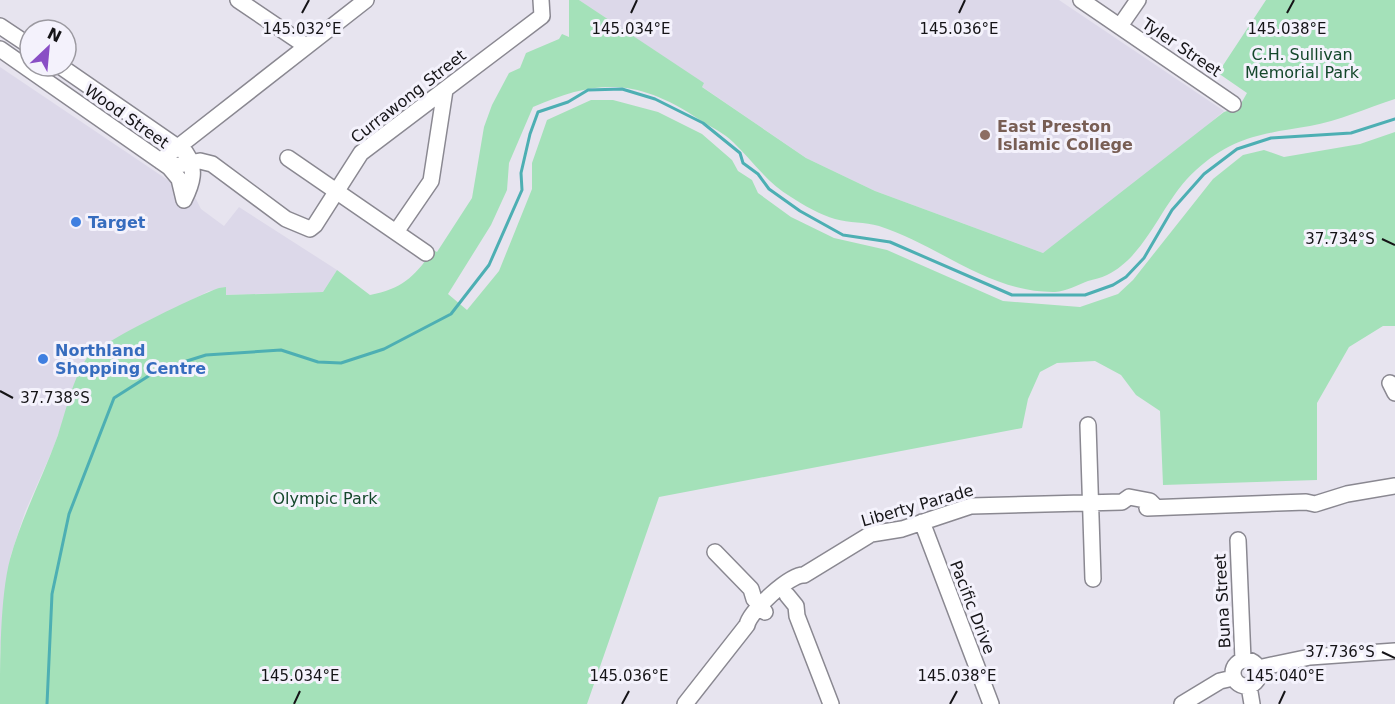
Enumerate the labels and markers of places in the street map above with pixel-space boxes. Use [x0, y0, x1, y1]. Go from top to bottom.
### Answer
place label: East Preston Islamic College [997, 117, 1133, 154]
marker: East Preston Islamic College [978, 128, 992, 142]
place label: Target [88, 213, 146, 232]
marker: Target [69, 215, 83, 229]
place label: Northland Shopping Centre [55, 341, 206, 378]
marker: Northland Shopping Centre [36, 352, 50, 366]

